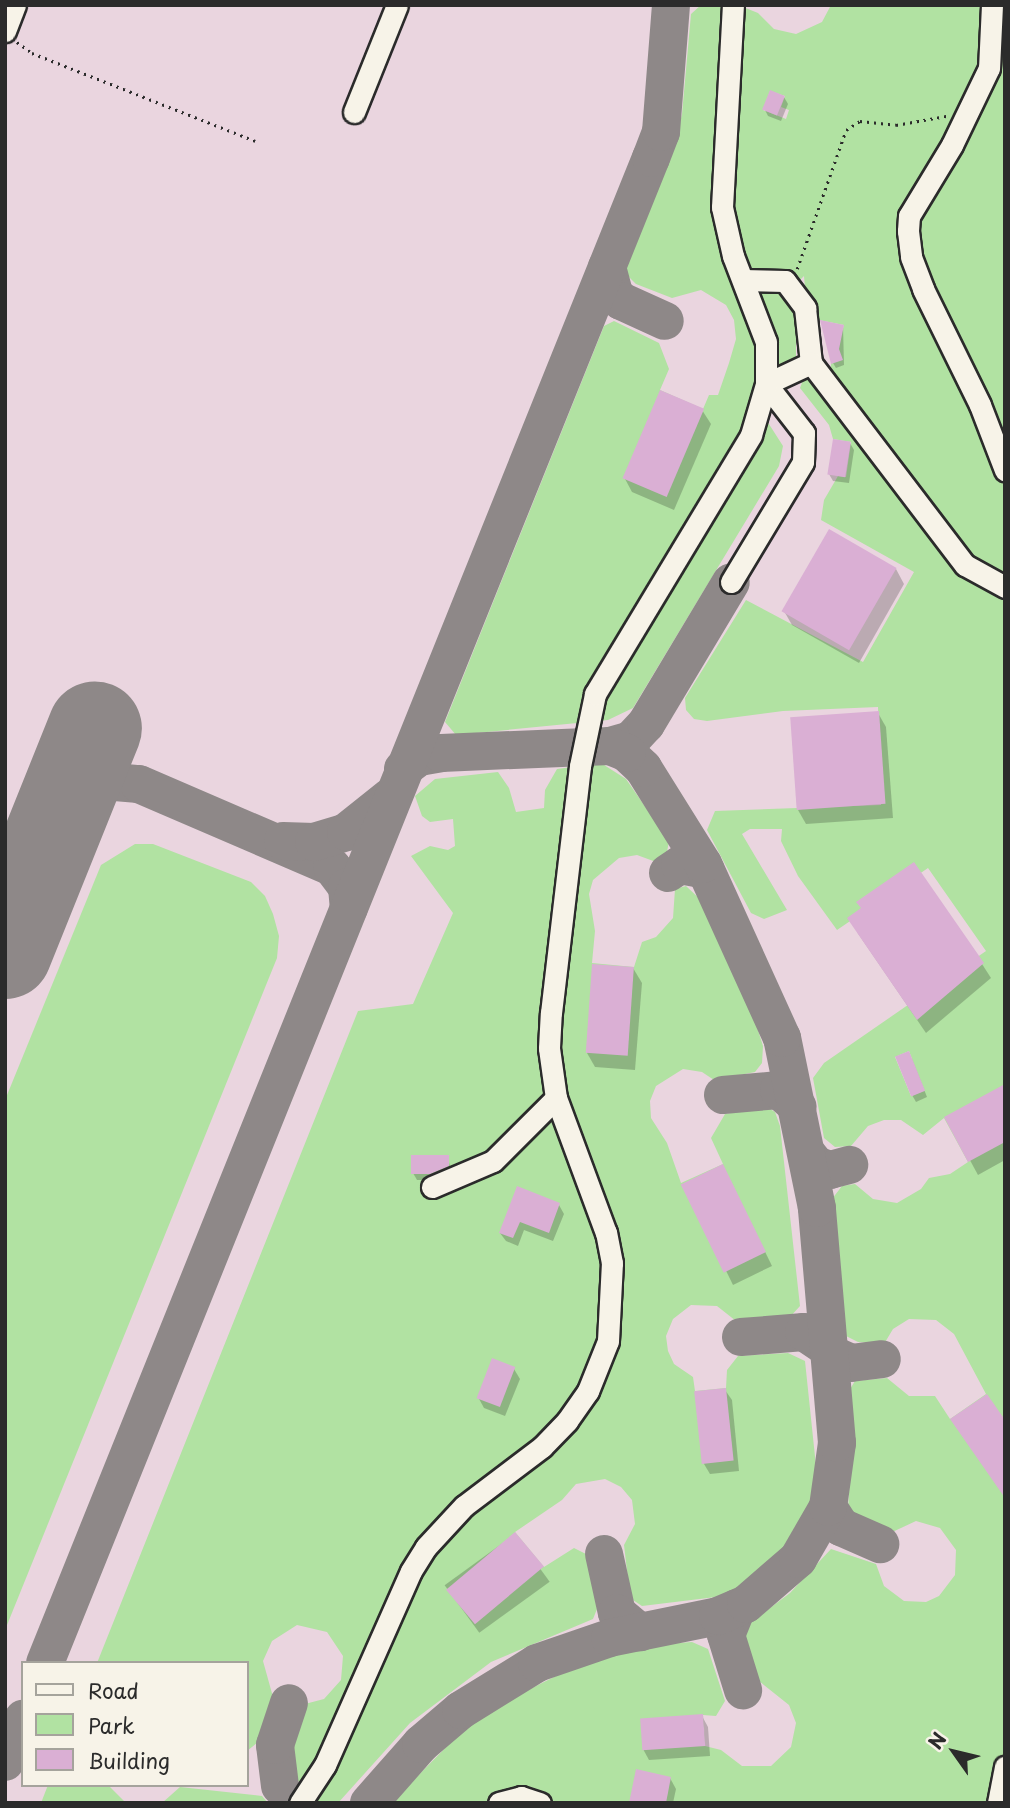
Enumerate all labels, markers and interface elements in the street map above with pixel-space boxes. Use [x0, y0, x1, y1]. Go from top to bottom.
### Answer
legend [21, 1661, 248, 1787]
text: Road [88, 1674, 139, 1706]
text: Park [88, 1709, 135, 1741]
north arrow [919, 1717, 989, 1787]
text: N [921, 1726, 952, 1754]
text: Building [88, 1744, 170, 1776]

